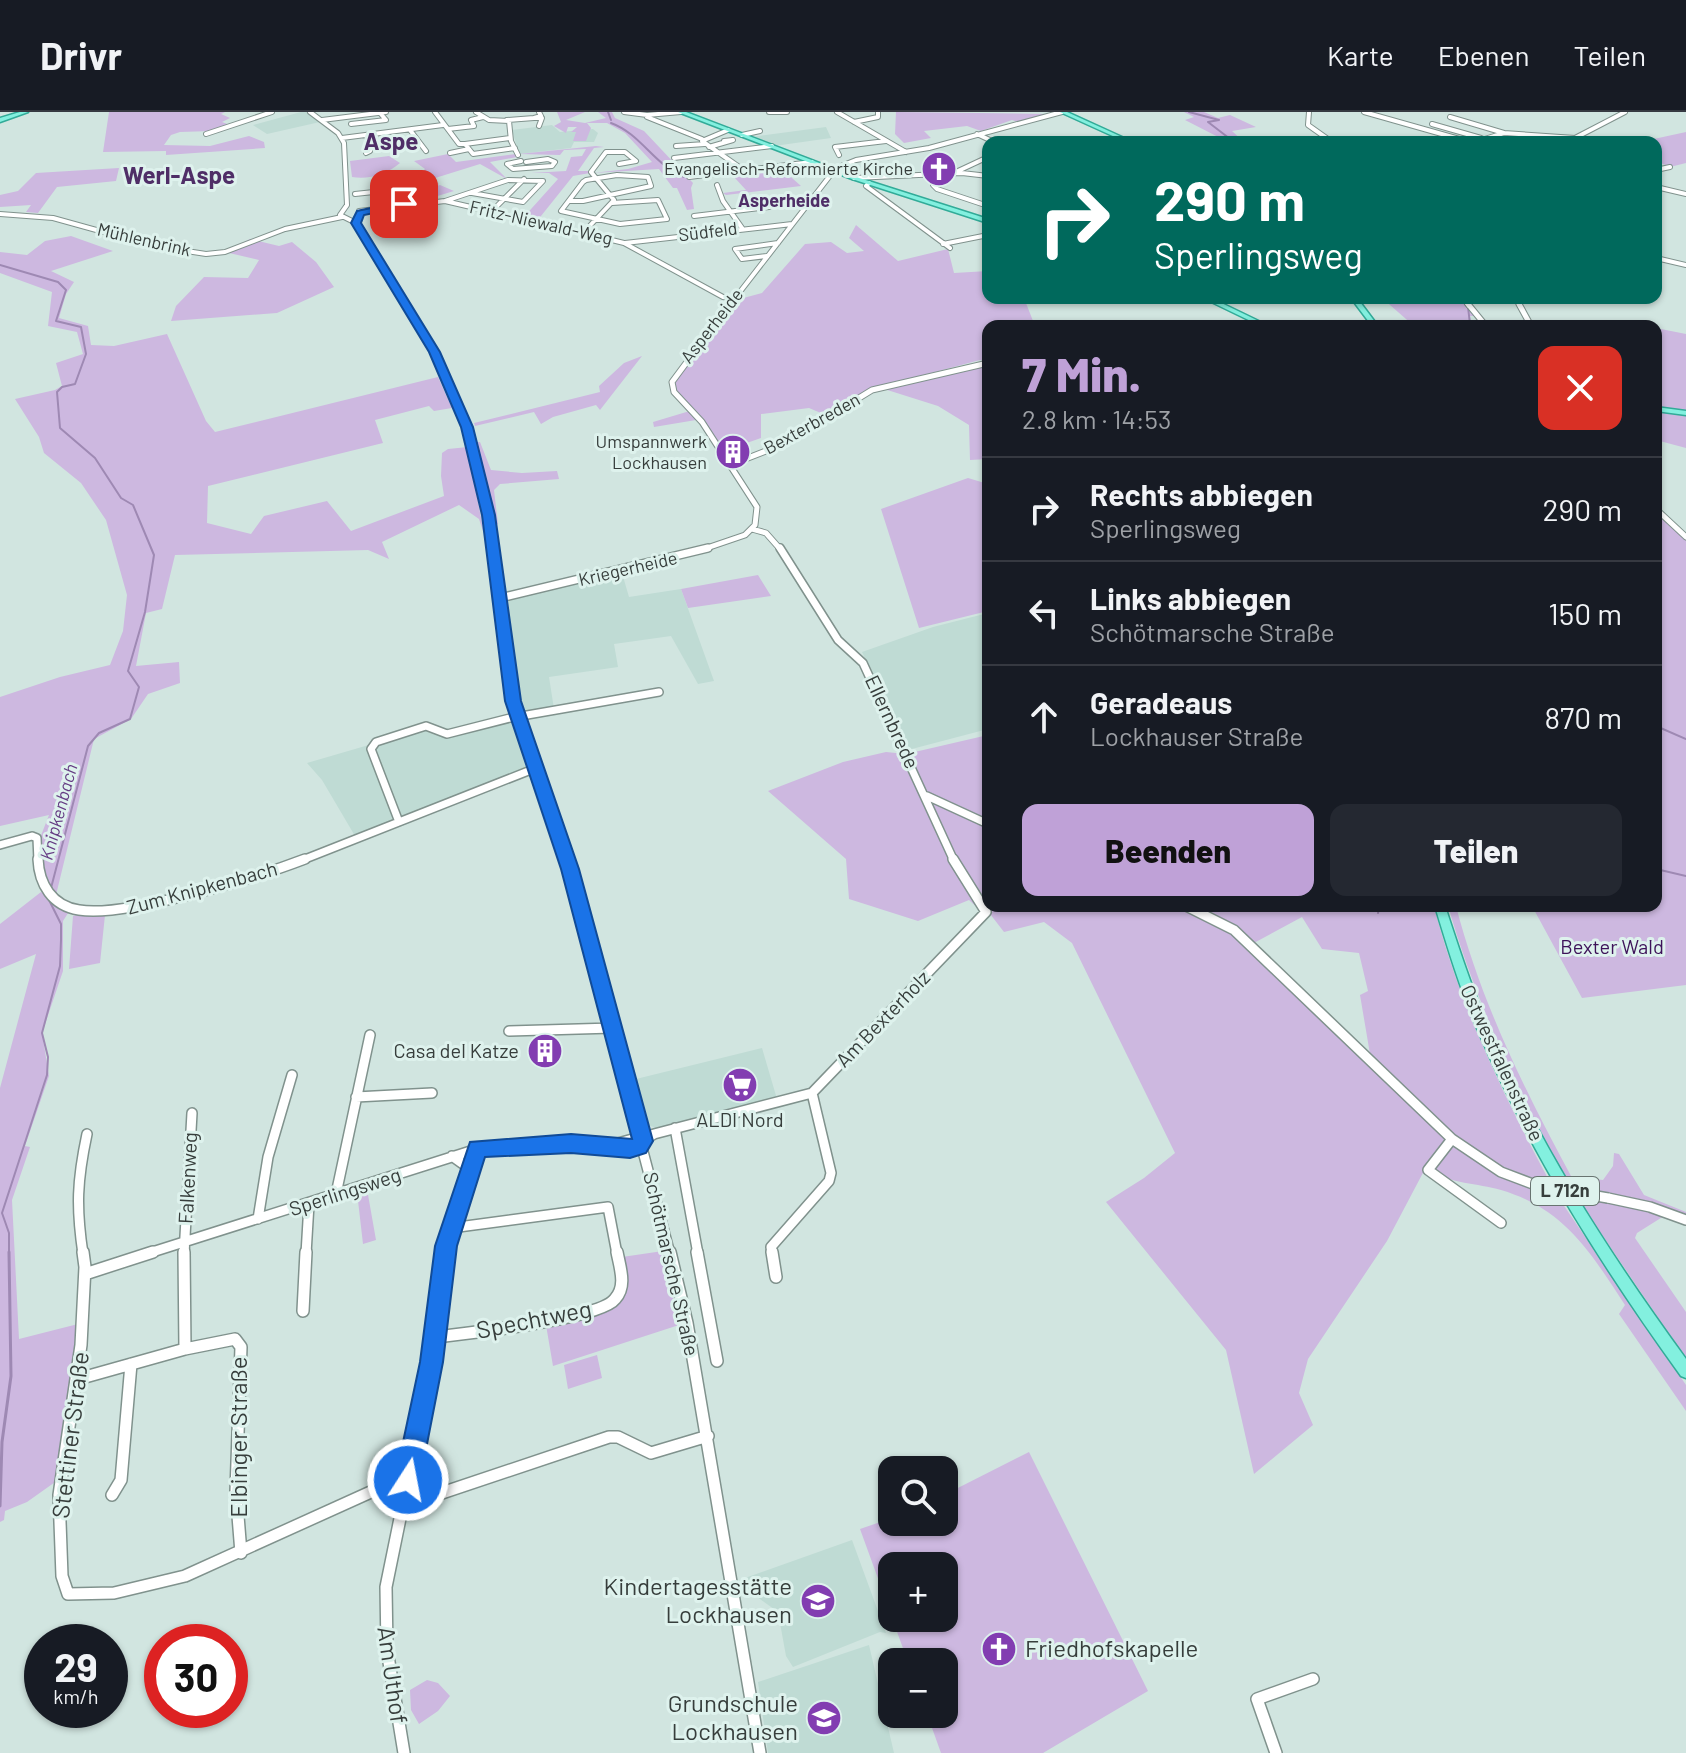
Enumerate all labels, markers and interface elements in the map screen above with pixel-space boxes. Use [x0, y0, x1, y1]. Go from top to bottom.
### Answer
text: Drivr [40, 32, 122, 78]
text: Karte [1327, 38, 1394, 72]
text: Ebenen [1438, 38, 1530, 72]
text: Teilen [1574, 38, 1646, 72]
district label: Aspe [364, 126, 418, 155]
church icon: Evangelisch-Reformierte Kirche [920, 150, 958, 188]
place label: Evangelisch-Reformierte Kirche [664, 157, 913, 179]
district label: Werl-Aspe [123, 160, 235, 189]
text: 290 m [1154, 165, 1305, 232]
icon: right [1022, 168, 1126, 272]
pin [370, 170, 438, 238]
icon: arrive [382, 182, 426, 226]
district label: Asperheide [738, 189, 830, 211]
street label: Fritz-Niewald-Weg [468, 195, 615, 249]
street label: Südfeld [677, 216, 739, 246]
street label: Mühlenbrink [95, 218, 193, 260]
text: Sperlingsweg [1154, 233, 1363, 276]
street label: Asperheide [675, 284, 747, 367]
text: 7 Min. [1022, 344, 1141, 402]
button: close [1538, 346, 1622, 430]
street label: Bexterbreden [760, 388, 863, 459]
text: 2.8 km · 14:53 [1022, 403, 1171, 434]
place label: Umspannwerk Lockhausen [596, 430, 707, 473]
building icon: Umspannwerk Lockhausen [714, 433, 752, 471]
text: Rechts abbiegen [1090, 476, 1313, 512]
icon: right [1022, 487, 1066, 531]
text: 290 m [1543, 491, 1622, 527]
text: Sperlingsweg [1090, 512, 1241, 543]
street label: Kriegerheide [576, 546, 679, 590]
text: Links abbiegen [1090, 580, 1291, 616]
icon: left [1022, 591, 1066, 635]
text: 150 m [1548, 595, 1622, 631]
text: Schötmarsche Straße [1090, 616, 1335, 647]
street label: Ellernbrede [861, 671, 925, 772]
text: Geradeaus [1090, 684, 1232, 720]
icon: ahead [1022, 695, 1066, 739]
text: 870 m [1544, 699, 1622, 735]
text: Lockhauser Straße [1090, 720, 1303, 751]
water label: Knipkenbach [35, 761, 81, 862]
button: Beenden [1022, 804, 1314, 896]
button: Teilen [1330, 804, 1622, 896]
street label: Zum Knipkenbach [124, 855, 280, 919]
park label: Bexter Wald [1560, 934, 1664, 958]
street label: Am Bexterholz [830, 965, 934, 1072]
street label: Ostwestfalenstraße [1456, 981, 1550, 1145]
building icon: Casa del Katze [526, 1032, 564, 1070]
place label: Casa del Katze [394, 1038, 519, 1062]
supermarket icon: ALDI Nord [721, 1066, 759, 1104]
place label: ALDI Nord [696, 1107, 784, 1131]
street label: Falkenweg [173, 1131, 201, 1224]
street label: Sperlingsweg [286, 1162, 404, 1220]
street label: Schötmarsche Straße [639, 1169, 705, 1358]
road number: L 712n [1531, 1177, 1599, 1205]
street label: Spechtweg [474, 1293, 594, 1344]
street label: Stettiner Straße [45, 1350, 94, 1520]
street label: Elbinger Straße [223, 1356, 252, 1518]
position arrow [366, 1438, 450, 1522]
map controls [878, 1456, 958, 1728]
button: search [878, 1456, 958, 1536]
button: + [878, 1552, 958, 1632]
place label: Kindertagesstätte Lockhausen [603, 1571, 792, 1628]
school or university icon: Kindertagesstätte Lockhausen [799, 1582, 837, 1620]
speed limit sign: 30 [144, 1624, 248, 1728]
street label: Am Uthof [372, 1624, 415, 1725]
church icon: Friedhofskapelle [980, 1630, 1018, 1668]
place label: Friedhofskapelle [1025, 1633, 1198, 1662]
text: 29 [54, 1642, 98, 1690]
button: − [878, 1648, 958, 1728]
text: km/h [53, 1684, 99, 1708]
place label: Grundschule Lockhausen [668, 1688, 798, 1745]
school or university icon: Grundschule Lockhausen [805, 1699, 843, 1737]

